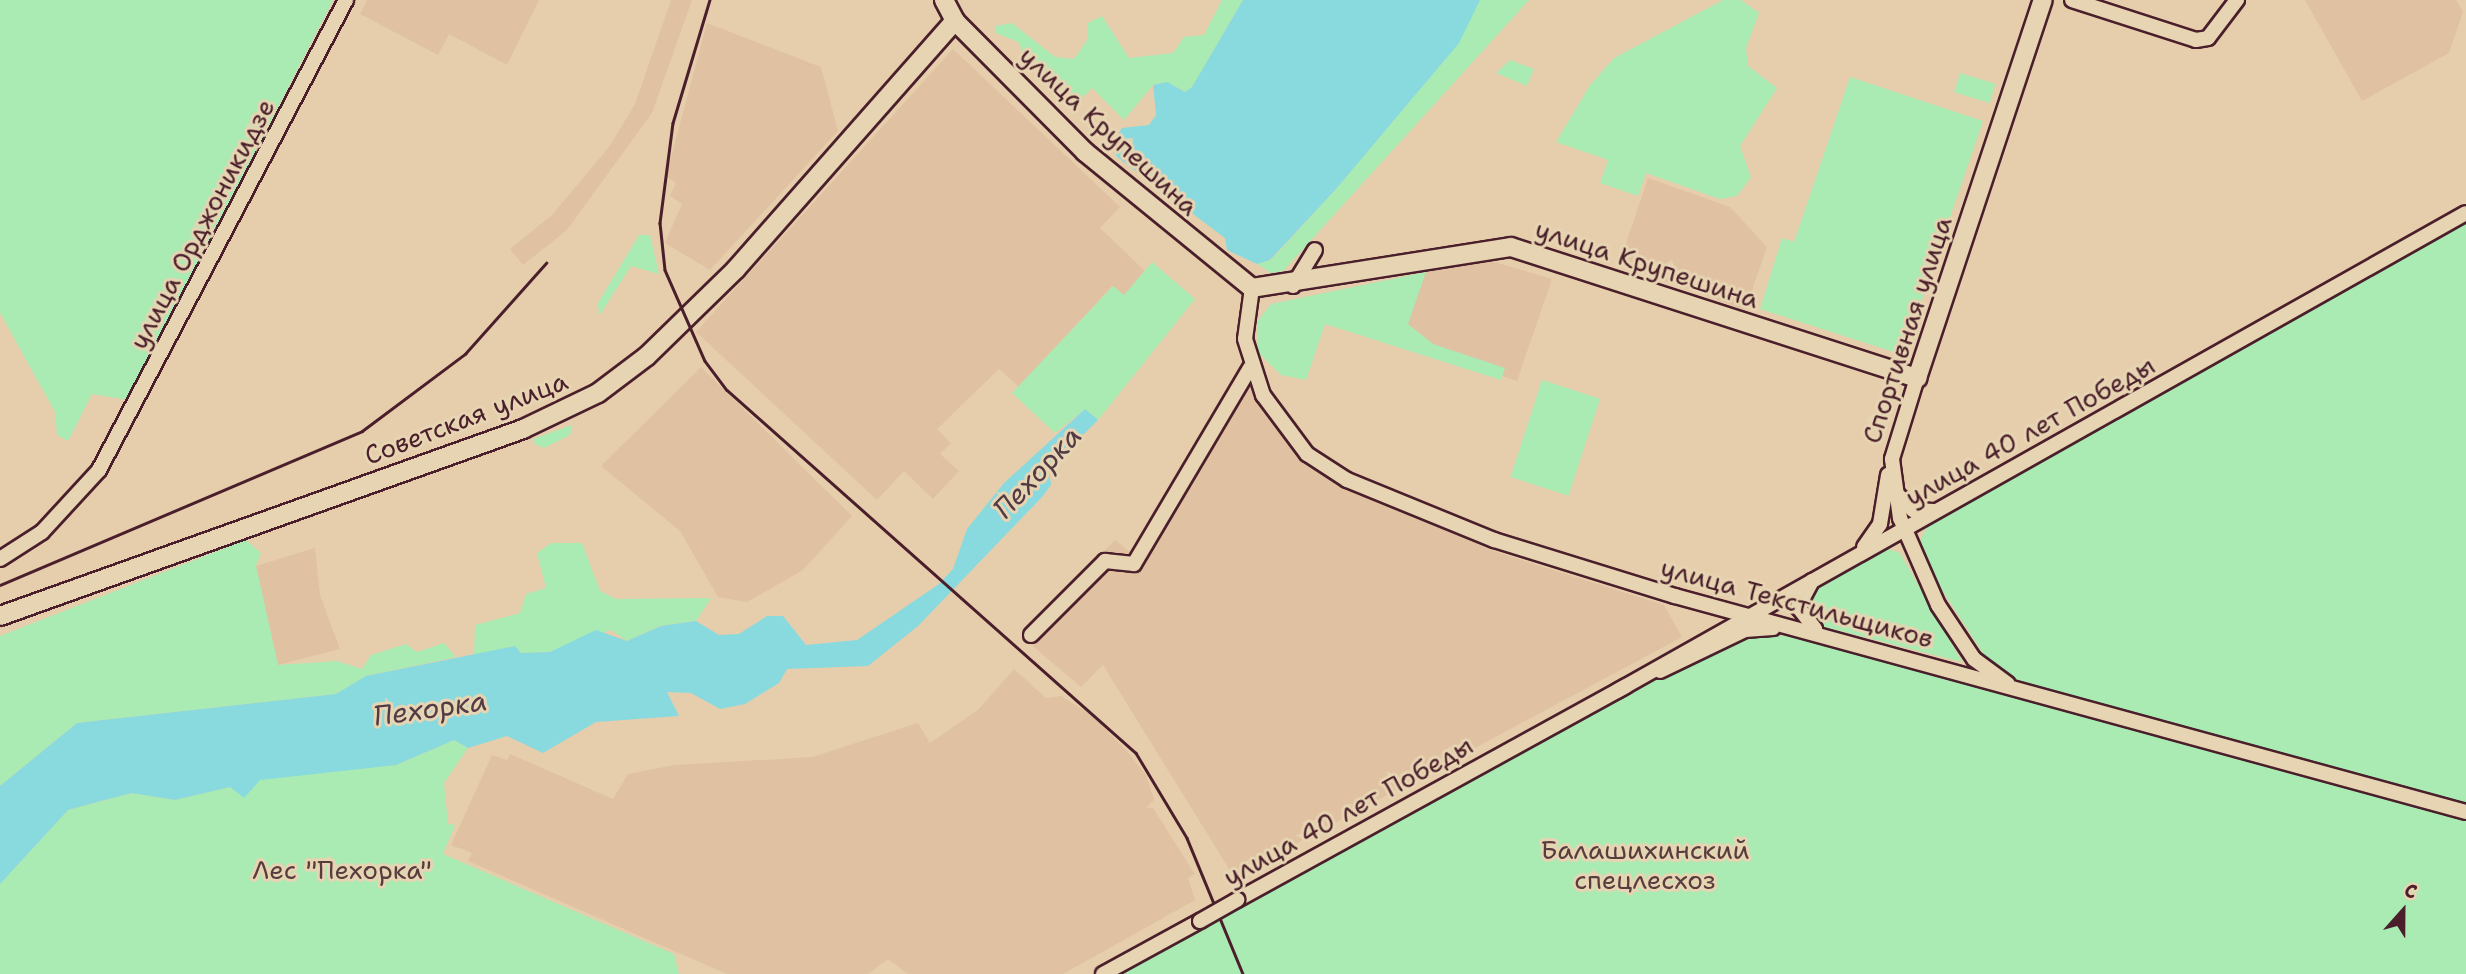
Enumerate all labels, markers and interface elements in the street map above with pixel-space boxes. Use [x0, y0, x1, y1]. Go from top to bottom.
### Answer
street label: улица Крупешина [1013, 40, 1205, 222]
street label: улица Орджоникидзе [123, 94, 281, 354]
street label: улица Крупешина [1531, 213, 1763, 315]
street label: Спортивная улица [1856, 213, 1958, 447]
street label: улица 40 лет Победы [1900, 349, 2160, 513]
street label: Советская улица [360, 365, 572, 471]
water label: Пехорка [986, 419, 1088, 525]
street label: улица Текстильщиков [1657, 552, 1937, 654]
water label: Пехорка [371, 683, 489, 733]
street label: улица 40 лет Победы [1218, 729, 1478, 893]
park label: Балашихинский спецлесхоз [1540, 834, 1750, 896]
park label: Лес "Пехорка" [252, 854, 432, 886]
north arrow [2368, 876, 2438, 946]
text: С [2401, 877, 2421, 905]

